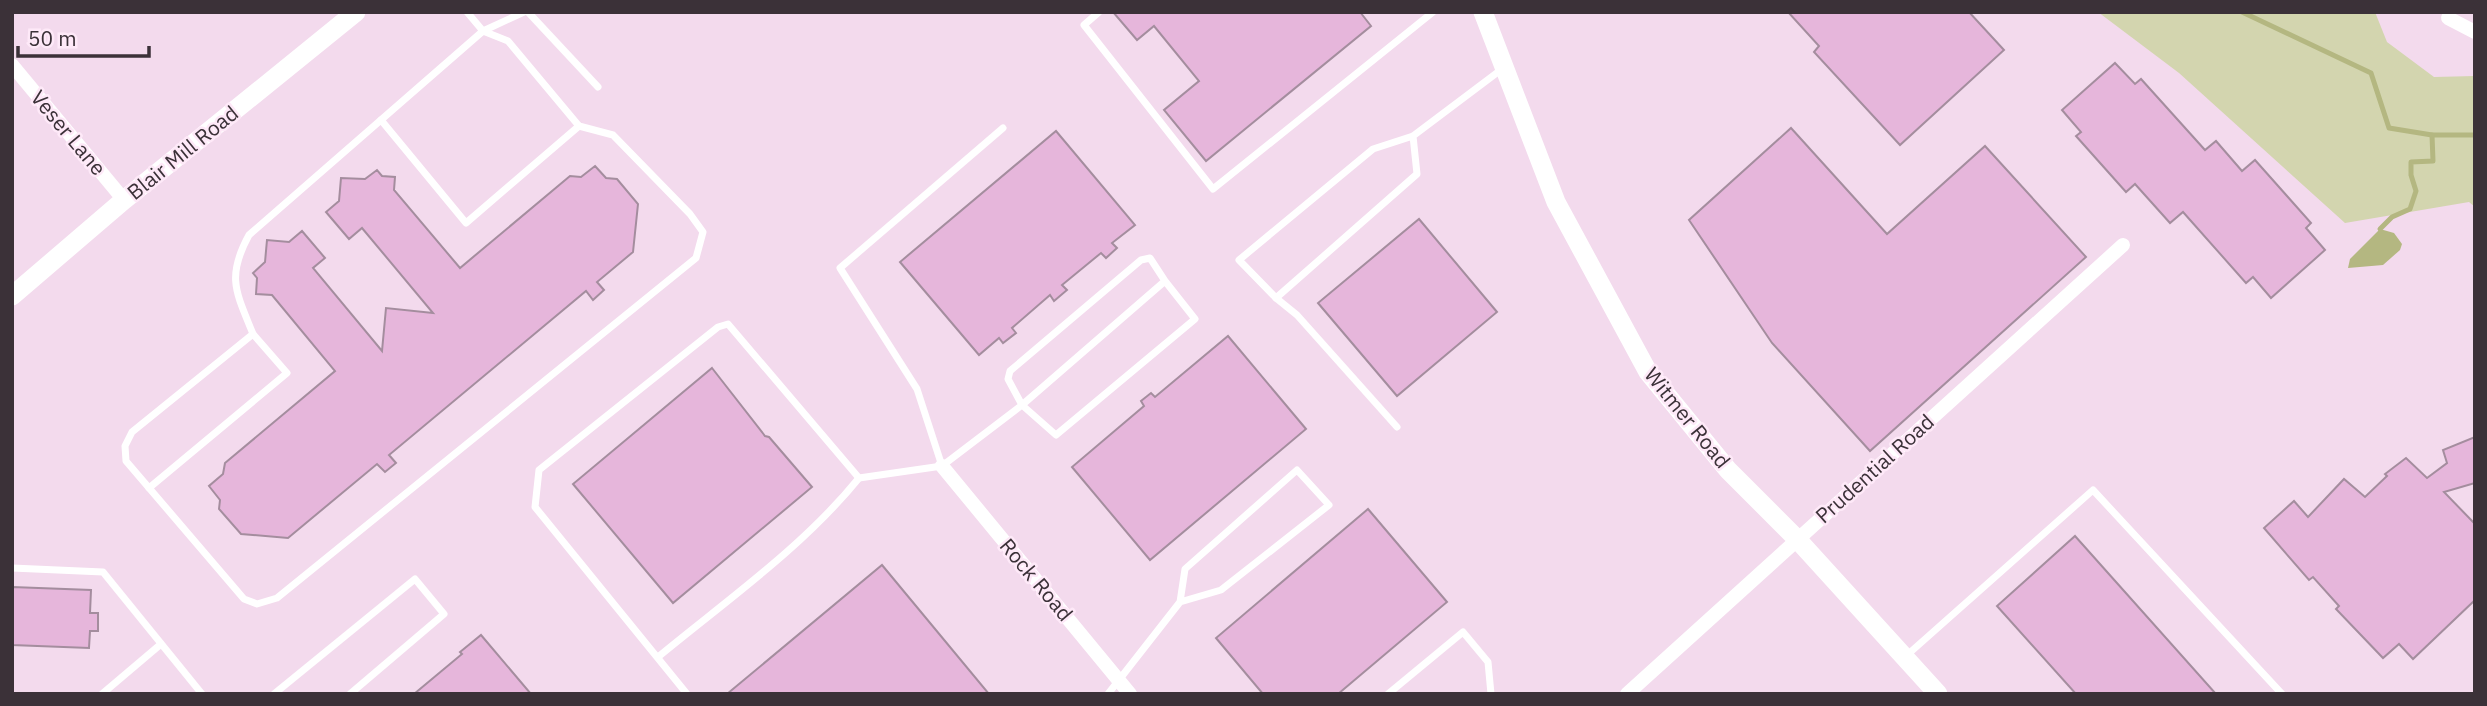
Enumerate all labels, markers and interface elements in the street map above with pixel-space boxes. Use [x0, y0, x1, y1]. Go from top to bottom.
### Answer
scale bar [18, 14, 149, 58]
text: 50 m [28, 24, 77, 52]
street label: Veser Lane [25, 84, 113, 181]
street label: Blair Mill Road [121, 99, 244, 206]
street label: Witmer Road [1638, 361, 1737, 474]
street label: Prudential Road [1809, 407, 1940, 529]
street label: Rock Road [994, 532, 1080, 627]

